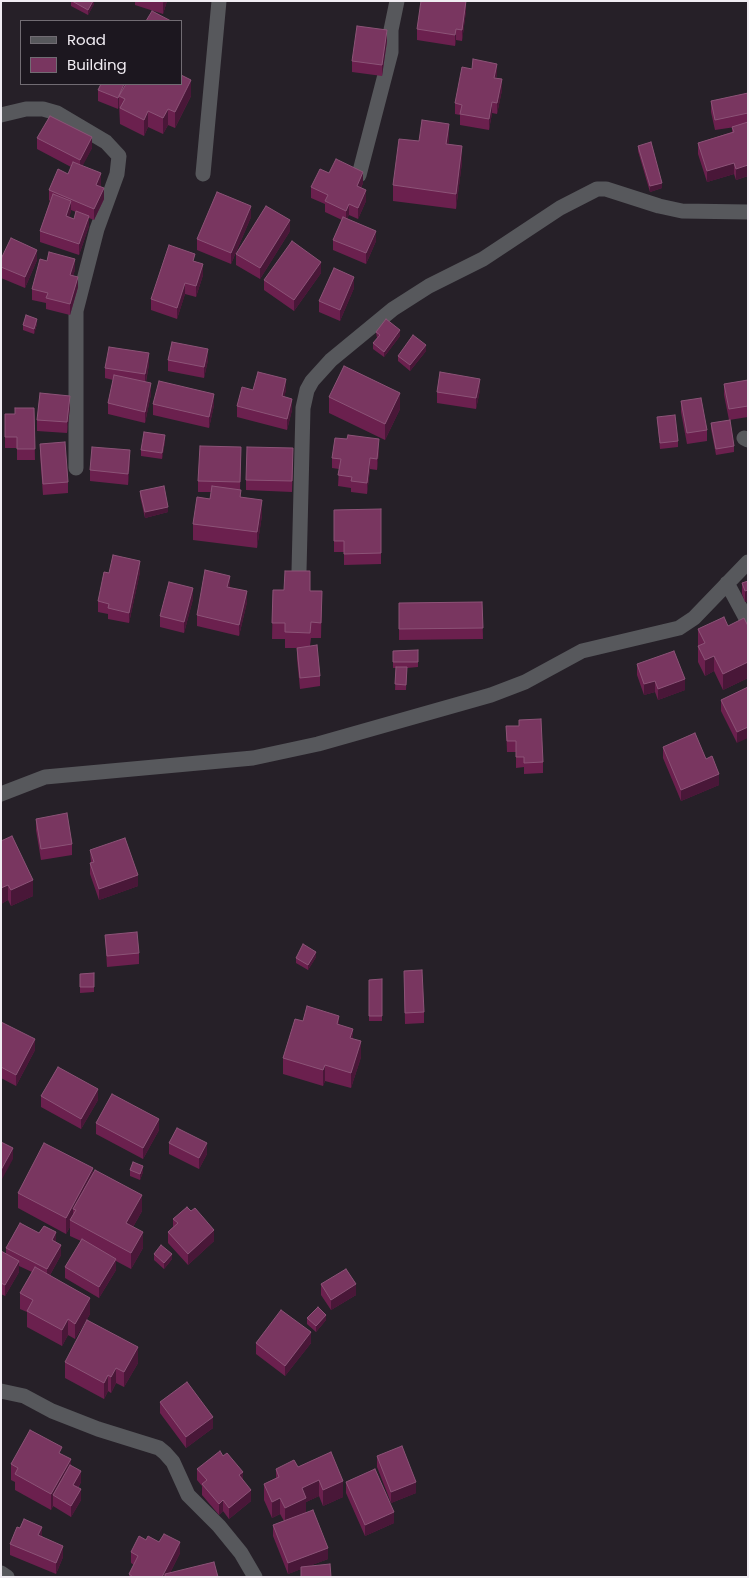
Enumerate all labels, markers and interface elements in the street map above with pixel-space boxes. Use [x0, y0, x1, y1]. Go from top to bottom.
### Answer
legend [20, 20, 182, 85]
text: Road [67, 29, 106, 50]
text: Building [67, 54, 127, 75]

